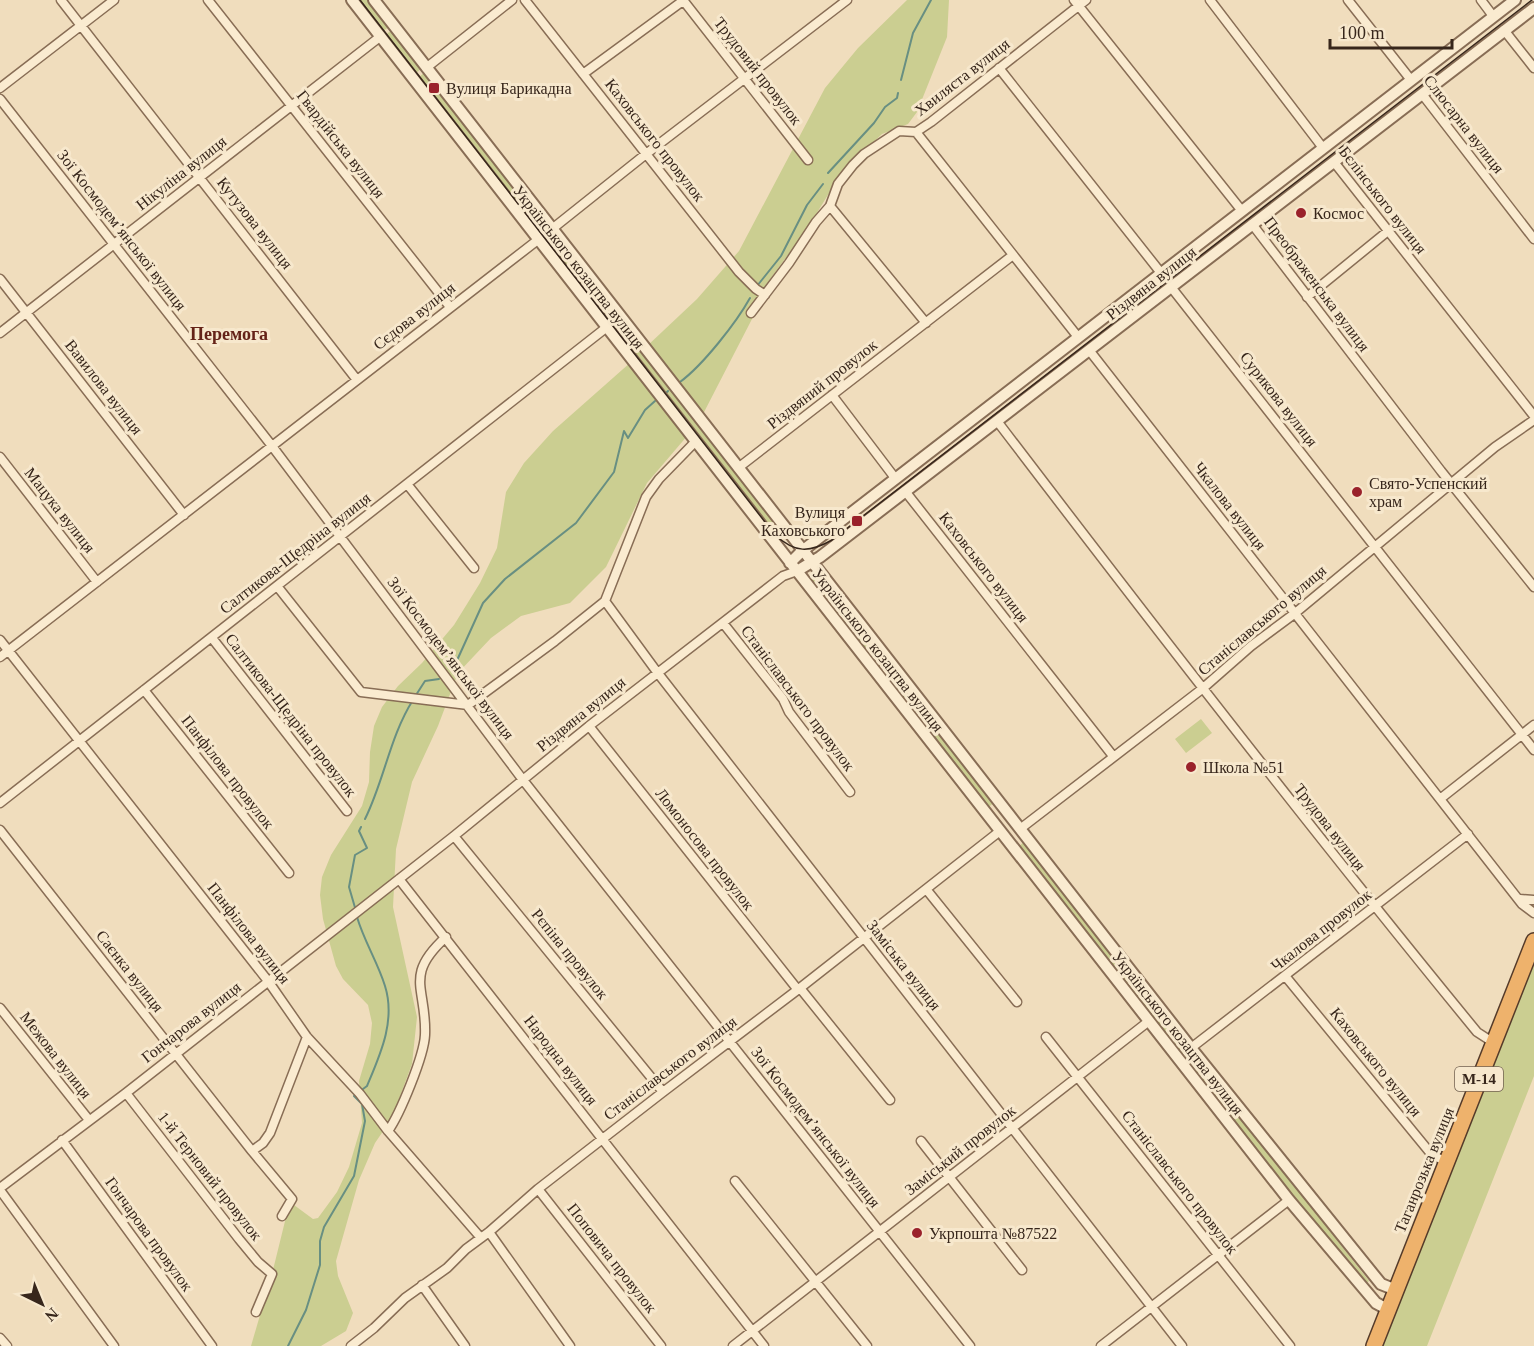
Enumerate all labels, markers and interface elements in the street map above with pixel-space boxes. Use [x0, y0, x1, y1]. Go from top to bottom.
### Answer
scale bar [1330, 12, 1452, 50]
street label: Трудовий провулок [710, 14, 805, 129]
text: 100 m [1339, 23, 1385, 43]
street label: Хвиляста вулиця [911, 34, 1014, 120]
street label: Слюсарна вулиця [1420, 72, 1508, 177]
street label: Каховського провулок [601, 75, 708, 205]
place label: Вулиця Барикадна [446, 80, 572, 98]
marker: Вулиця Барикадна [427, 81, 441, 95]
street label: Гвардійська вулиця [293, 87, 389, 202]
street label: Нікуліна вулиця [133, 132, 231, 214]
street label: Бєлінського вулиця [1335, 143, 1431, 258]
street label: Зої Космодем’янської вулиця [53, 146, 190, 315]
street label: Кутузова вулиця [213, 174, 296, 273]
street label: Українського козацтва вулиця [509, 182, 648, 353]
place label: Космос [1313, 205, 1364, 222]
marker: Космос [1294, 206, 1308, 220]
street label: Преображенська вулиця [1260, 213, 1374, 356]
street label: Різдвяна вулиця [1103, 242, 1200, 324]
street label: Сєдова вулиця [370, 278, 459, 354]
district label: Перемога [190, 324, 268, 344]
street label: Вавилова вулиця [61, 336, 147, 439]
street label: Різдвяний провулок [764, 336, 881, 433]
street label: Сурикова вулиця [1236, 348, 1321, 451]
street label: Чкалова вулиця [1190, 459, 1270, 554]
street label: Мацука вулиця [21, 464, 99, 557]
place label: Свято-Успенский храм [1369, 475, 1488, 511]
marker: Свято-Успенский храм [1350, 485, 1364, 499]
street label: Салтикова-Щедріна вулиця [216, 489, 375, 618]
place label: Вулиця Каховського [761, 504, 846, 539]
street label: Каховського вулиця [935, 509, 1033, 626]
marker: Вулиця Каховського [850, 514, 864, 528]
street label: Станіславського вулиця [1195, 561, 1331, 679]
street label: Українського козацтва вулиця [808, 565, 947, 736]
street label: Зої Космодем’янської вулиця [384, 574, 518, 744]
street label: Станіславського провулок [737, 622, 858, 775]
street label: Салтикова-Щедріна провулок [221, 630, 360, 801]
street label: Різдвяна вулиця [533, 673, 630, 756]
street label: Панфілова провулок [178, 712, 278, 833]
place label: Школа №51 [1203, 759, 1284, 776]
marker: Школа №51 [1184, 760, 1198, 774]
street label: Трудова вулиця [1290, 780, 1370, 875]
street label: Ломоносова провулок [652, 785, 758, 914]
street label: Панфілова вулиця [204, 879, 294, 988]
street label: Чкалова провулок [1268, 886, 1375, 975]
street label: Рєпіна провулок [528, 905, 612, 1003]
street label: Заміська вулиця [863, 917, 945, 1014]
street label: Саєнка вулиця [92, 927, 167, 1016]
street label: Українського козацтва вулиця [1108, 948, 1247, 1119]
street label: Гончарова вулиця [138, 978, 245, 1067]
street label: Каховського вулиця [1326, 1004, 1425, 1121]
street label: Межова вулиця [16, 1008, 95, 1103]
street label: Народна вулиця [520, 1012, 602, 1109]
street label: Станіславського вулиця [600, 1012, 741, 1124]
street label: Зої Космодем’янської вулиця [747, 1043, 884, 1212]
road number: М-14 [1455, 1067, 1503, 1091]
street label: Заміський провулок [901, 1101, 1019, 1199]
street label: Таганрозька вулиця [1391, 1104, 1458, 1236]
street label: Станіславського провулок [1118, 1107, 1241, 1258]
street label: 1-й Терновий провулок [154, 1109, 265, 1244]
street label: Гончарова провулок [101, 1174, 196, 1295]
street label: Поповича провулок [563, 1200, 660, 1317]
place label: Укрпошта №87522 [929, 1225, 1057, 1243]
marker: Укрпошта №87522 [910, 1226, 924, 1240]
north arrow [12, 1274, 72, 1334]
text: N [42, 1304, 62, 1325]

